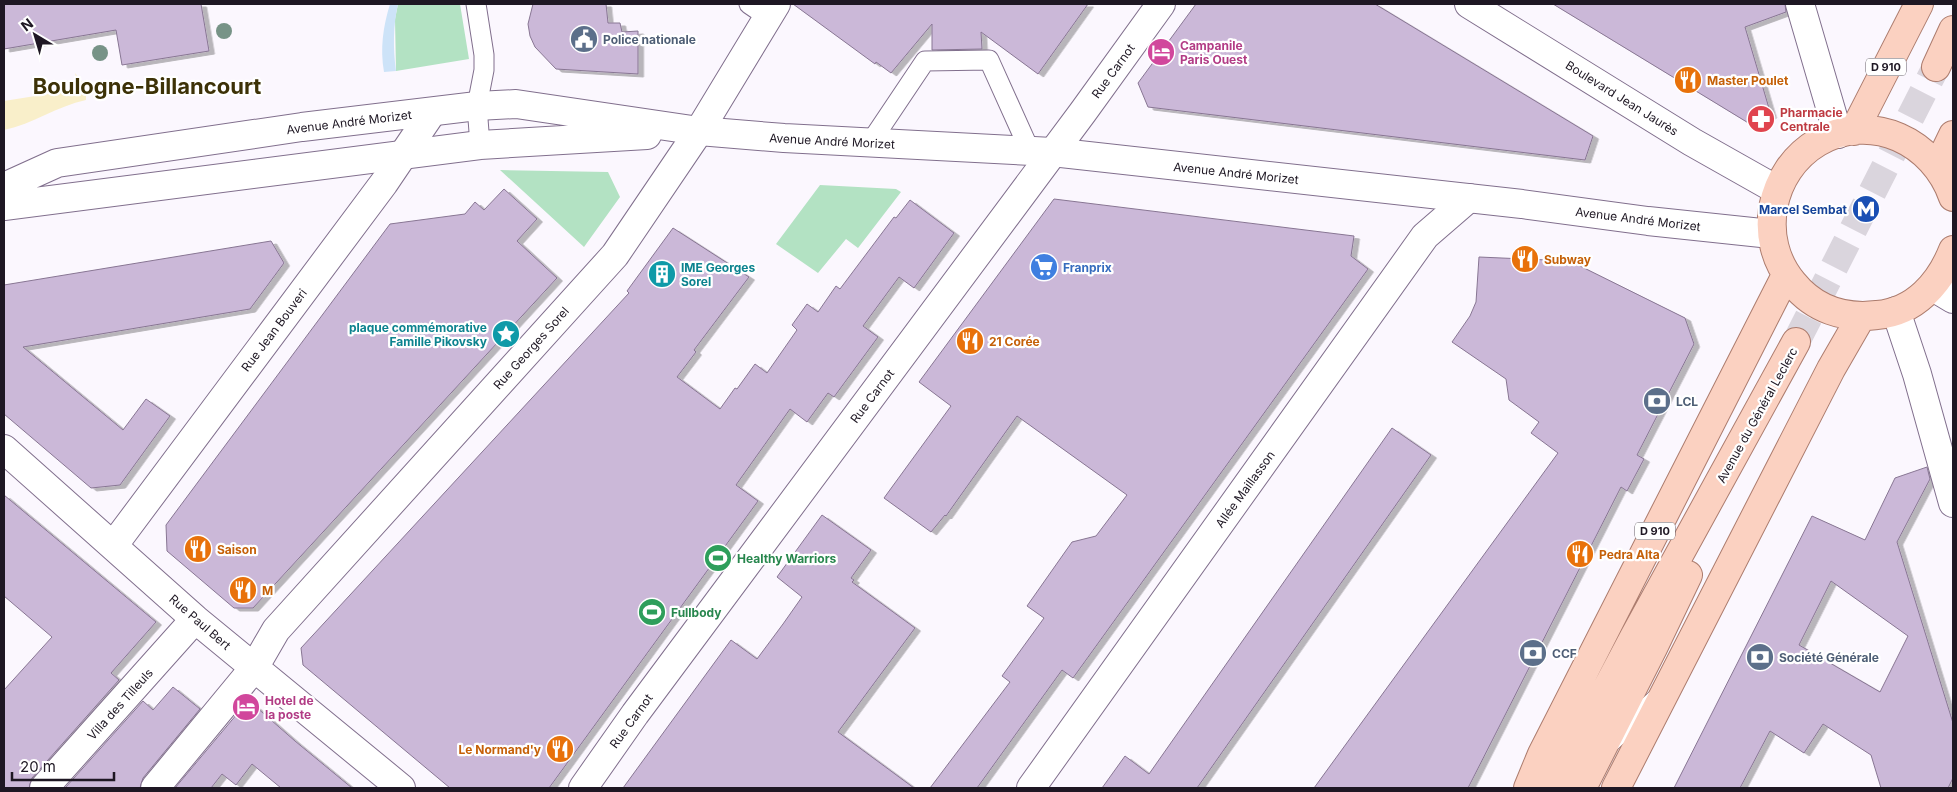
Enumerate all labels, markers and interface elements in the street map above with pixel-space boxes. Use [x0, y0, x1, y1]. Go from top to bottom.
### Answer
north arrow [10, 10, 60, 60]
text: N [17, 14, 36, 34]
public building icon: Police nationale [569, 24, 599, 54]
place label: Police nationale [603, 32, 696, 47]
hotel icon: Campanile Paris Ouest [1146, 37, 1176, 67]
place label: Campanile Paris Ouest [1180, 38, 1248, 67]
street label: Rue Carnot [1088, 41, 1138, 101]
street label: Boulevard Jean Jaurès [1563, 57, 1681, 139]
road number: D 910 [1866, 58, 1906, 76]
restaurant icon: Master Poulet [1673, 65, 1703, 95]
district label: Boulogne-Billancourt [33, 73, 261, 99]
place label: Master Poulet [1707, 73, 1789, 88]
pharmacy icon: Pharmacie Centrale [1746, 104, 1776, 134]
place label: Pharmacie Centrale [1780, 105, 1843, 134]
street label: Avenue André Morizet [286, 107, 412, 137]
street label: Avenue André Morizet [769, 130, 895, 152]
street label: Avenue André Morizet [1173, 159, 1299, 187]
metro station icon: Marcel Sembat [1851, 194, 1881, 224]
place label: Marcel Sembat [1759, 202, 1848, 217]
street label: Avenue André Morizet [1575, 204, 1701, 234]
restaurant icon: Subway [1510, 244, 1540, 274]
supermarket icon: Franprix [1029, 252, 1059, 282]
place label: Subway [1544, 252, 1592, 267]
building icon: IME Georges Sorel [647, 259, 677, 289]
place label: IME Georges Sorel [681, 260, 756, 289]
place label: Franprix [1063, 260, 1112, 275]
street label: Rue Jean Bouveri [238, 286, 310, 374]
street label: Rue Georges Sorel [490, 304, 572, 392]
place icon: plaque commémorative Famille Pikovsky [491, 319, 521, 349]
place label: plaque commémorative Famille Pikovsky [349, 320, 488, 349]
restaurant icon: 21 Corée [955, 326, 985, 356]
place label: 21 Corée [989, 334, 1040, 349]
street label: Avenue du Général Leclerc [1713, 344, 1801, 485]
street label: Rue Carnot [847, 366, 897, 426]
bank icon: LCL [1642, 386, 1672, 416]
place label: LCL [1676, 394, 1698, 409]
street label: Allée Maillasson [1212, 448, 1278, 530]
road number: D 910 [1635, 522, 1675, 540]
restaurant icon: Saison [183, 534, 213, 564]
restaurant icon: Pedra Alta [1565, 539, 1595, 569]
place label: Saison [217, 542, 257, 557]
sports icon: Healthy Warriors [703, 543, 733, 573]
place label: Pedra Alta [1599, 547, 1660, 562]
place label: Healthy Warriors [737, 551, 837, 566]
restaurant icon: M [228, 575, 258, 605]
place label: M [262, 583, 273, 598]
street label: Rue Paul Bert [166, 591, 234, 653]
sports icon: Fullbody [637, 597, 667, 627]
place label: Fullbody [671, 605, 722, 620]
bank icon: CCF [1518, 638, 1548, 668]
bank icon: Société Générale [1745, 642, 1775, 672]
place label: CCF [1552, 646, 1577, 661]
place label: Société Générale [1779, 650, 1879, 665]
street label: Villa des Tilleuls [84, 665, 156, 743]
street label: Rue Carnot [606, 691, 656, 751]
hotel icon: Hotel de la poste [231, 692, 261, 722]
place label: Hotel de la poste [265, 693, 314, 722]
restaurant icon: Le Normand'y [545, 734, 575, 764]
place label: Le Normand'y [459, 742, 542, 757]
scale bar [12, 750, 115, 782]
text: 20 m [20, 757, 56, 776]

